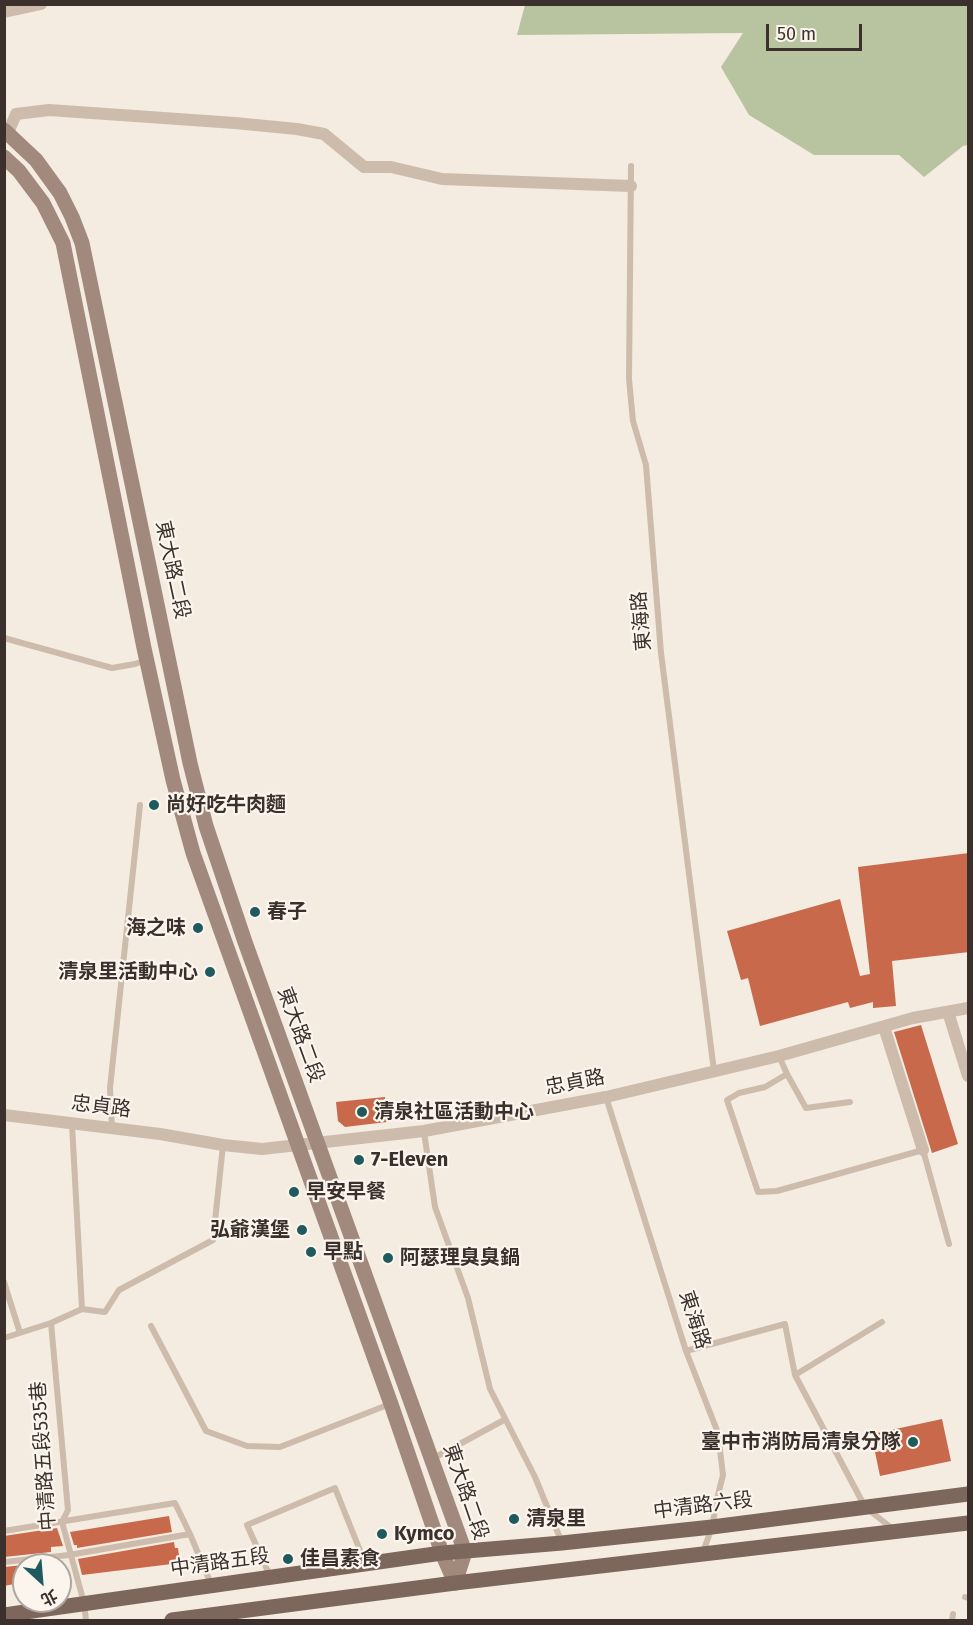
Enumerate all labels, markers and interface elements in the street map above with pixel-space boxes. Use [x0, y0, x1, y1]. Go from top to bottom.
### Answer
scale bar [769, 12, 865, 50]
text: 50 m [777, 23, 816, 45]
street label: 東大路二段 [150, 519, 194, 621]
street label: 東海路 [627, 590, 657, 652]
place label: 尚好吃牛肉麵 [166, 793, 286, 817]
marker: 尚好吃牛肉麵 [147, 798, 161, 812]
place label: 春子 [267, 900, 307, 924]
marker: 春子 [248, 905, 262, 919]
place label: 海之味 [126, 916, 186, 940]
marker: 海之味 [191, 921, 205, 935]
place label: 清泉里活動中心 [58, 960, 198, 984]
marker: 清泉里活動中心 [203, 965, 217, 979]
street label: 東大路二段 [272, 984, 328, 1086]
street label: 忠貞路 [543, 1065, 607, 1101]
street label: 忠貞路 [70, 1091, 132, 1123]
place label: 清泉社區活動中心 [374, 1100, 534, 1124]
marker: 清泉社區活動中心 [355, 1105, 369, 1119]
place label: 7-Eleven [371, 1148, 448, 1172]
marker: 7-Eleven [352, 1153, 366, 1167]
place label: 早安早餐 [306, 1180, 386, 1204]
marker: 早安早餐 [287, 1185, 301, 1199]
place label: 弘爺漢堡 [210, 1218, 290, 1242]
marker: 弘爺漢堡 [295, 1223, 309, 1237]
place label: 早點 [323, 1240, 363, 1264]
marker: 早點 [304, 1245, 318, 1259]
place label: 阿瑟理臭臭鍋 [400, 1246, 520, 1270]
marker: 阿瑟理臭臭鍋 [381, 1251, 395, 1265]
street label: 東海路 [673, 1288, 715, 1352]
street label: 中清路五段535巷 [27, 1380, 61, 1532]
place label: 臺中市消防局清泉分隊 [701, 1430, 901, 1454]
marker: 臺中市消防局清泉分隊 [906, 1435, 920, 1449]
street label: 東大路二段 [437, 1441, 493, 1543]
street label: 中清路六段 [652, 1488, 754, 1524]
place label: 清泉里 [526, 1507, 586, 1531]
marker: 清泉里 [507, 1512, 521, 1526]
place label: Kymco [394, 1522, 454, 1546]
marker: Kymco [375, 1527, 389, 1541]
street label: 中清路五段 [169, 1544, 271, 1582]
place label: 佳昌素食 [300, 1547, 380, 1571]
marker: 佳昌素食 [281, 1552, 295, 1566]
north arrow [12, 1553, 72, 1613]
text: 北 [38, 1586, 61, 1610]

